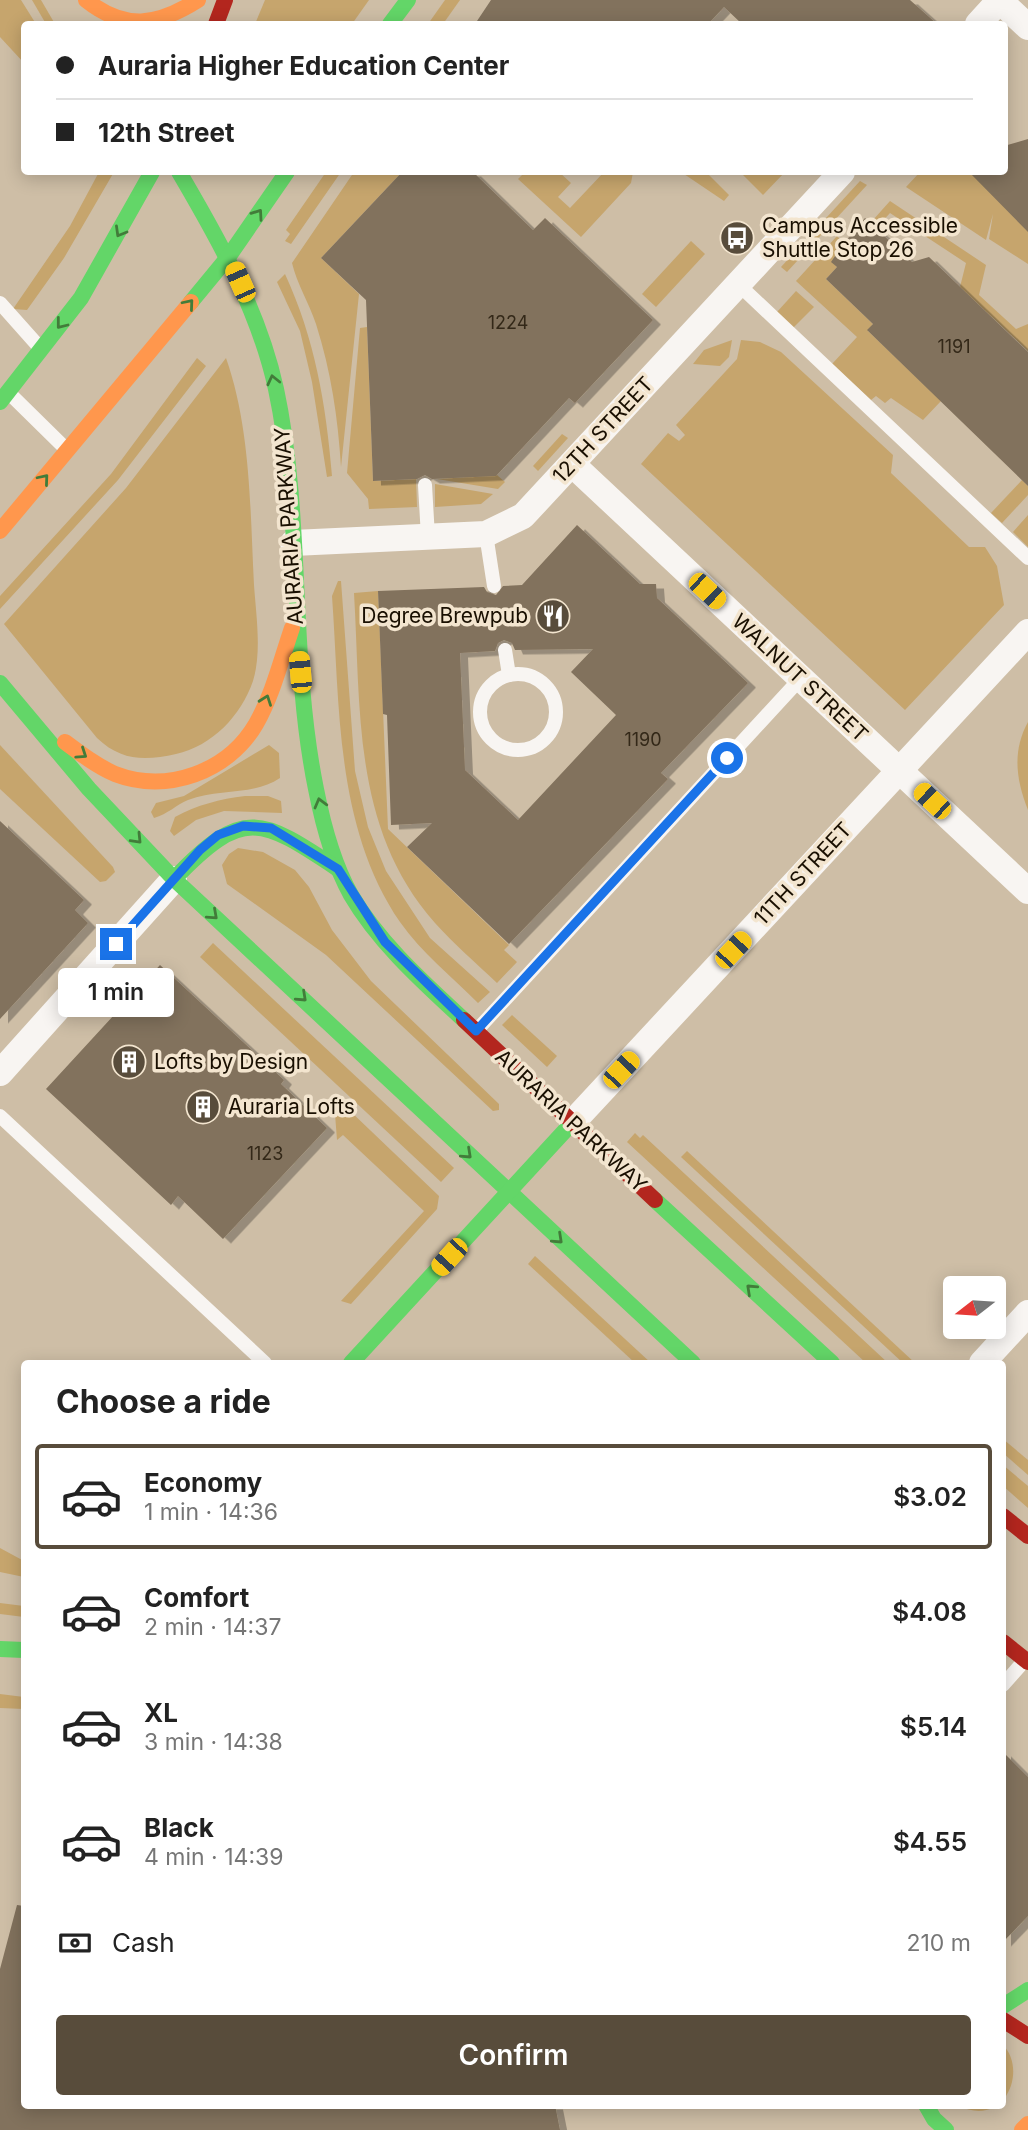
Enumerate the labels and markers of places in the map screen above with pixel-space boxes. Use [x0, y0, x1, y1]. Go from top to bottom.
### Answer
place label: Campus Accessible Shuttle Stop 26 [762, 213, 958, 262]
bus stop icon: Campus Accessible Shuttle Stop 26 [718, 219, 756, 257]
restaurant icon: Degree Brewpub [534, 597, 572, 635]
place label: Degree Brewpub [361, 603, 528, 628]
building icon: Lofts by Design [110, 1043, 148, 1081]
place label: Lofts by Design [154, 1049, 308, 1074]
building icon: Auraria Lofts [184, 1088, 222, 1126]
place label: Auraria Lofts [228, 1094, 355, 1119]

